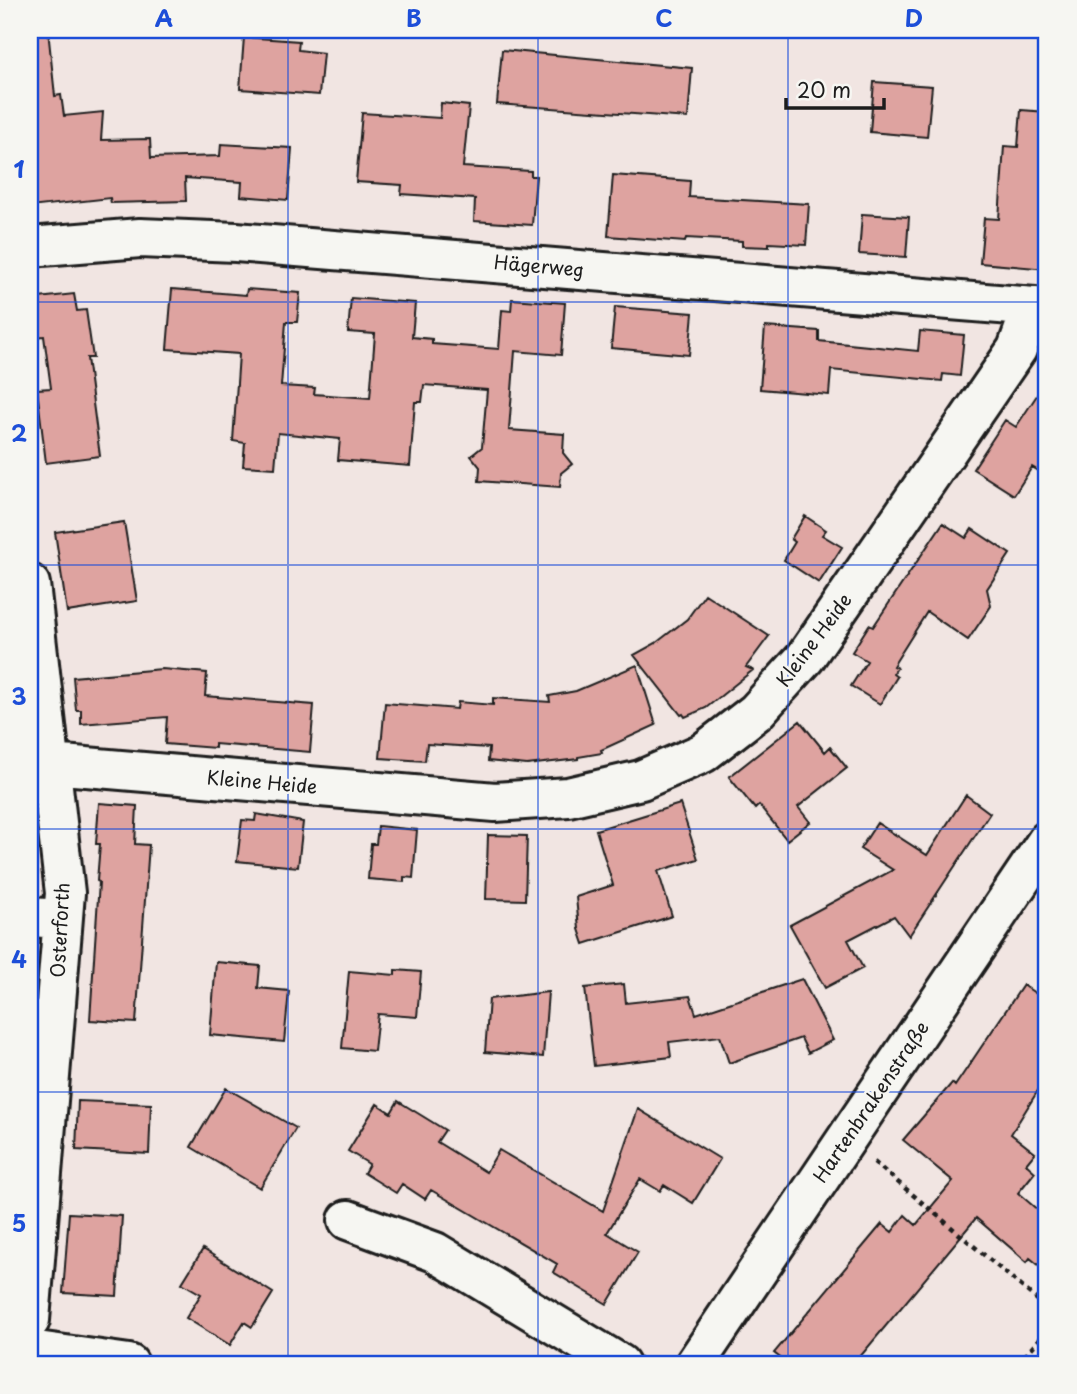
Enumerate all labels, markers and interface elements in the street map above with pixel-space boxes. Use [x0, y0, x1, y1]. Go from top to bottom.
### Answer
text: A [155, 0, 173, 35]
text: B [406, 0, 422, 35]
text: C [655, 0, 673, 35]
text: D [905, 0, 923, 35]
scale bar [786, 66, 884, 110]
text: 20 m [797, 73, 851, 105]
text: 1 [14, 151, 25, 186]
street label: Hägerweg [493, 247, 585, 283]
text: 2 [11, 415, 27, 450]
street label: Kleine Heide [769, 587, 858, 692]
text: 3 [11, 678, 27, 713]
street label: Kleine Heide [206, 762, 318, 800]
street label: Osterforth [43, 882, 75, 978]
text: 4 [11, 941, 27, 976]
street label: Hartenbrakenstraße [805, 1015, 935, 1188]
text: 5 [12, 1205, 26, 1240]

